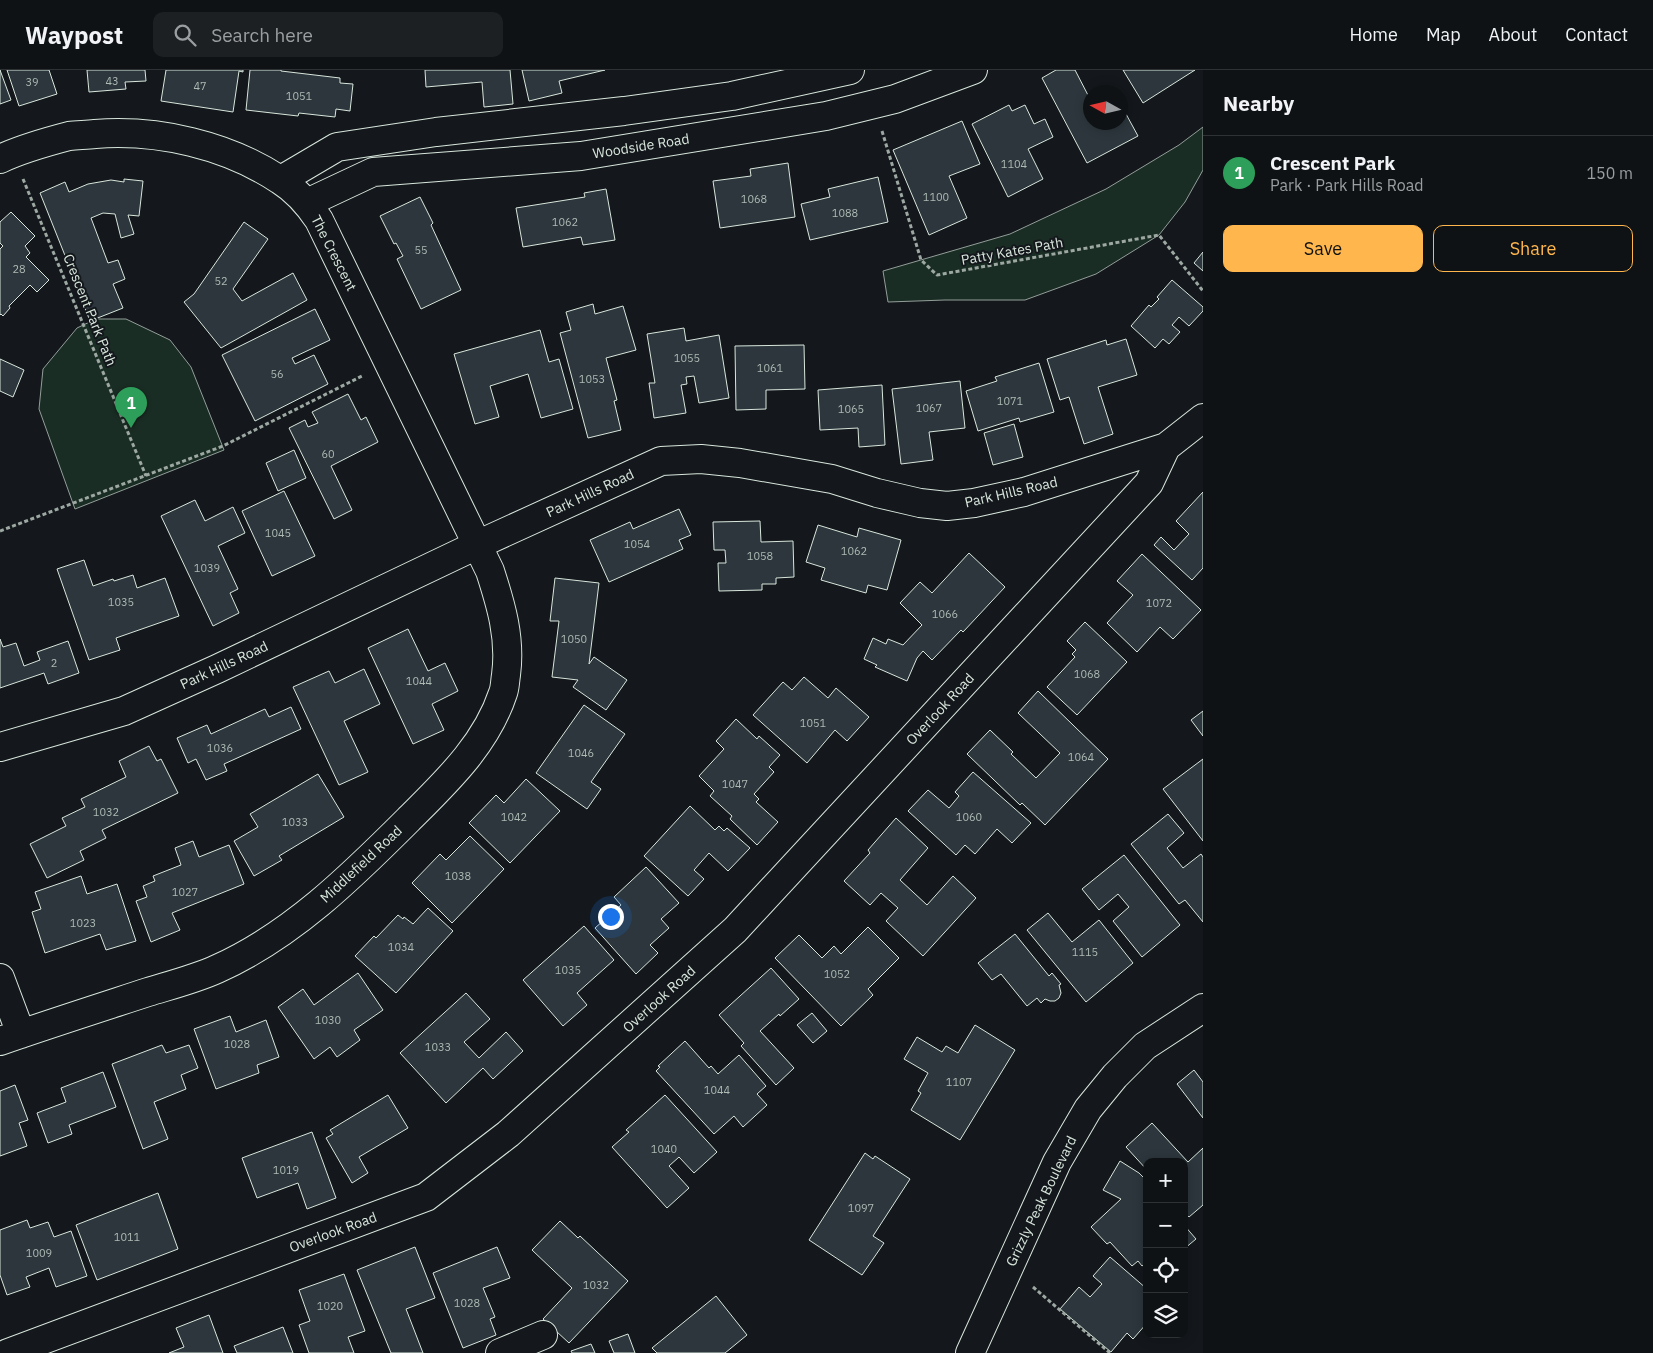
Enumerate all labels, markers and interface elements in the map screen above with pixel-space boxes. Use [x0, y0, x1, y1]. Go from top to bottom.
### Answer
search box [153, 12, 503, 57]
text: Waypost [25, 19, 123, 51]
icon: search [171, 21, 199, 49]
text: Search here [211, 23, 313, 47]
text: Home [1350, 23, 1398, 46]
text: Map [1426, 23, 1461, 46]
text: About [1489, 23, 1537, 46]
text: Contact [1565, 23, 1628, 46]
house number: 43 [105, 74, 119, 88]
house number: 39 [25, 75, 39, 89]
house number: 47 [193, 79, 207, 93]
north arrow [1083, 85, 1128, 130]
house number: 1051 [286, 89, 313, 103]
text: Nearby [1223, 89, 1294, 117]
street label: Woodside Road [591, 129, 691, 163]
text: Crescent Park [1270, 151, 1395, 175]
house number: 1104 [1001, 157, 1028, 171]
text: 1 [1234, 163, 1244, 183]
text: 150 m [1586, 163, 1633, 183]
text: Park · Park Hills Road [1270, 175, 1424, 195]
house number: 1100 [923, 190, 949, 204]
house number: 1068 [741, 192, 767, 206]
house number: 1088 [832, 206, 858, 220]
street label: The Crescent [307, 212, 361, 294]
house number: 1062 [552, 215, 578, 229]
button: Save [1223, 225, 1423, 272]
button: Share [1433, 225, 1633, 272]
street label: Patty Kates Path [960, 233, 1064, 269]
house number: 55 [414, 243, 428, 257]
street label: Crescent Park Path [59, 251, 121, 369]
house number: 28 [12, 262, 26, 276]
house number: 52 [214, 274, 228, 288]
house number: 1055 [674, 351, 700, 365]
house number: 1061 [757, 361, 784, 375]
house number: 56 [270, 367, 284, 381]
house number: 1053 [579, 372, 605, 386]
pin: 1 [115, 387, 147, 428]
house number: 1071 [997, 394, 1024, 408]
house number: 1067 [916, 401, 942, 415]
house number: 1065 [838, 402, 864, 416]
house number: 60 [321, 447, 335, 461]
street label: Park Hills Road [543, 465, 637, 521]
street label: Park Hills Road [963, 473, 1059, 511]
house number: 1045 [265, 526, 291, 540]
house number: 1054 [624, 537, 651, 551]
house number: 1062 [841, 544, 867, 558]
house number: 1058 [747, 549, 773, 563]
house number: 1039 [194, 561, 220, 575]
house number: 1035 [108, 595, 134, 609]
house number: 1072 [1146, 596, 1172, 610]
house number: 1066 [932, 607, 958, 621]
house number: 1050 [561, 632, 587, 646]
street label: Park Hills Road [177, 637, 271, 693]
house number: 2 [51, 656, 57, 670]
house number: 1068 [1074, 667, 1100, 681]
street label: Overlook Road [902, 669, 978, 749]
house number: 1044 [406, 674, 433, 688]
house number: 1051 [800, 716, 827, 730]
house number: 1036 [207, 741, 233, 755]
house number: 1046 [568, 746, 594, 760]
house number: 1064 [1068, 750, 1095, 764]
house number: 1047 [722, 777, 748, 791]
house number: 1032 [93, 805, 119, 819]
house number: 1042 [501, 810, 527, 824]
house number: 1060 [956, 810, 982, 824]
house number: 1033 [282, 815, 308, 829]
street label: Middlefield Road [316, 821, 406, 907]
house number: 1038 [445, 869, 471, 883]
house number: 1027 [172, 885, 198, 899]
your location [598, 904, 624, 930]
house number: 1023 [70, 916, 96, 930]
house number: 1034 [388, 940, 415, 954]
house number: 1115 [1072, 945, 1098, 959]
street label: Overlook Road [619, 962, 699, 1036]
house number: 1035 [555, 963, 581, 977]
house number: 1052 [824, 967, 850, 981]
house number: 1030 [315, 1013, 341, 1027]
house number: 1028 [224, 1037, 250, 1051]
house number: 1033 [425, 1040, 451, 1054]
house number: 1107 [946, 1075, 972, 1089]
house number: 1044 [704, 1083, 731, 1097]
street label: Grizzly Peak Boulevard [1002, 1133, 1080, 1269]
house number: 1040 [651, 1142, 677, 1156]
map controls [1143, 1158, 1188, 1338]
button: + [1143, 1158, 1188, 1203]
house number: 1019 [273, 1163, 299, 1177]
house number: 1097 [848, 1201, 874, 1215]
button: − [1143, 1203, 1188, 1248]
street label: Overlook Road [287, 1208, 379, 1256]
house number: 1011 [114, 1230, 141, 1244]
house number: 1009 [26, 1246, 52, 1260]
button: locate [1143, 1248, 1188, 1293]
house number: 1032 [583, 1278, 609, 1292]
button: layers [1143, 1293, 1188, 1338]
house number: 1028 [454, 1296, 480, 1310]
house number: 1020 [317, 1299, 343, 1313]

